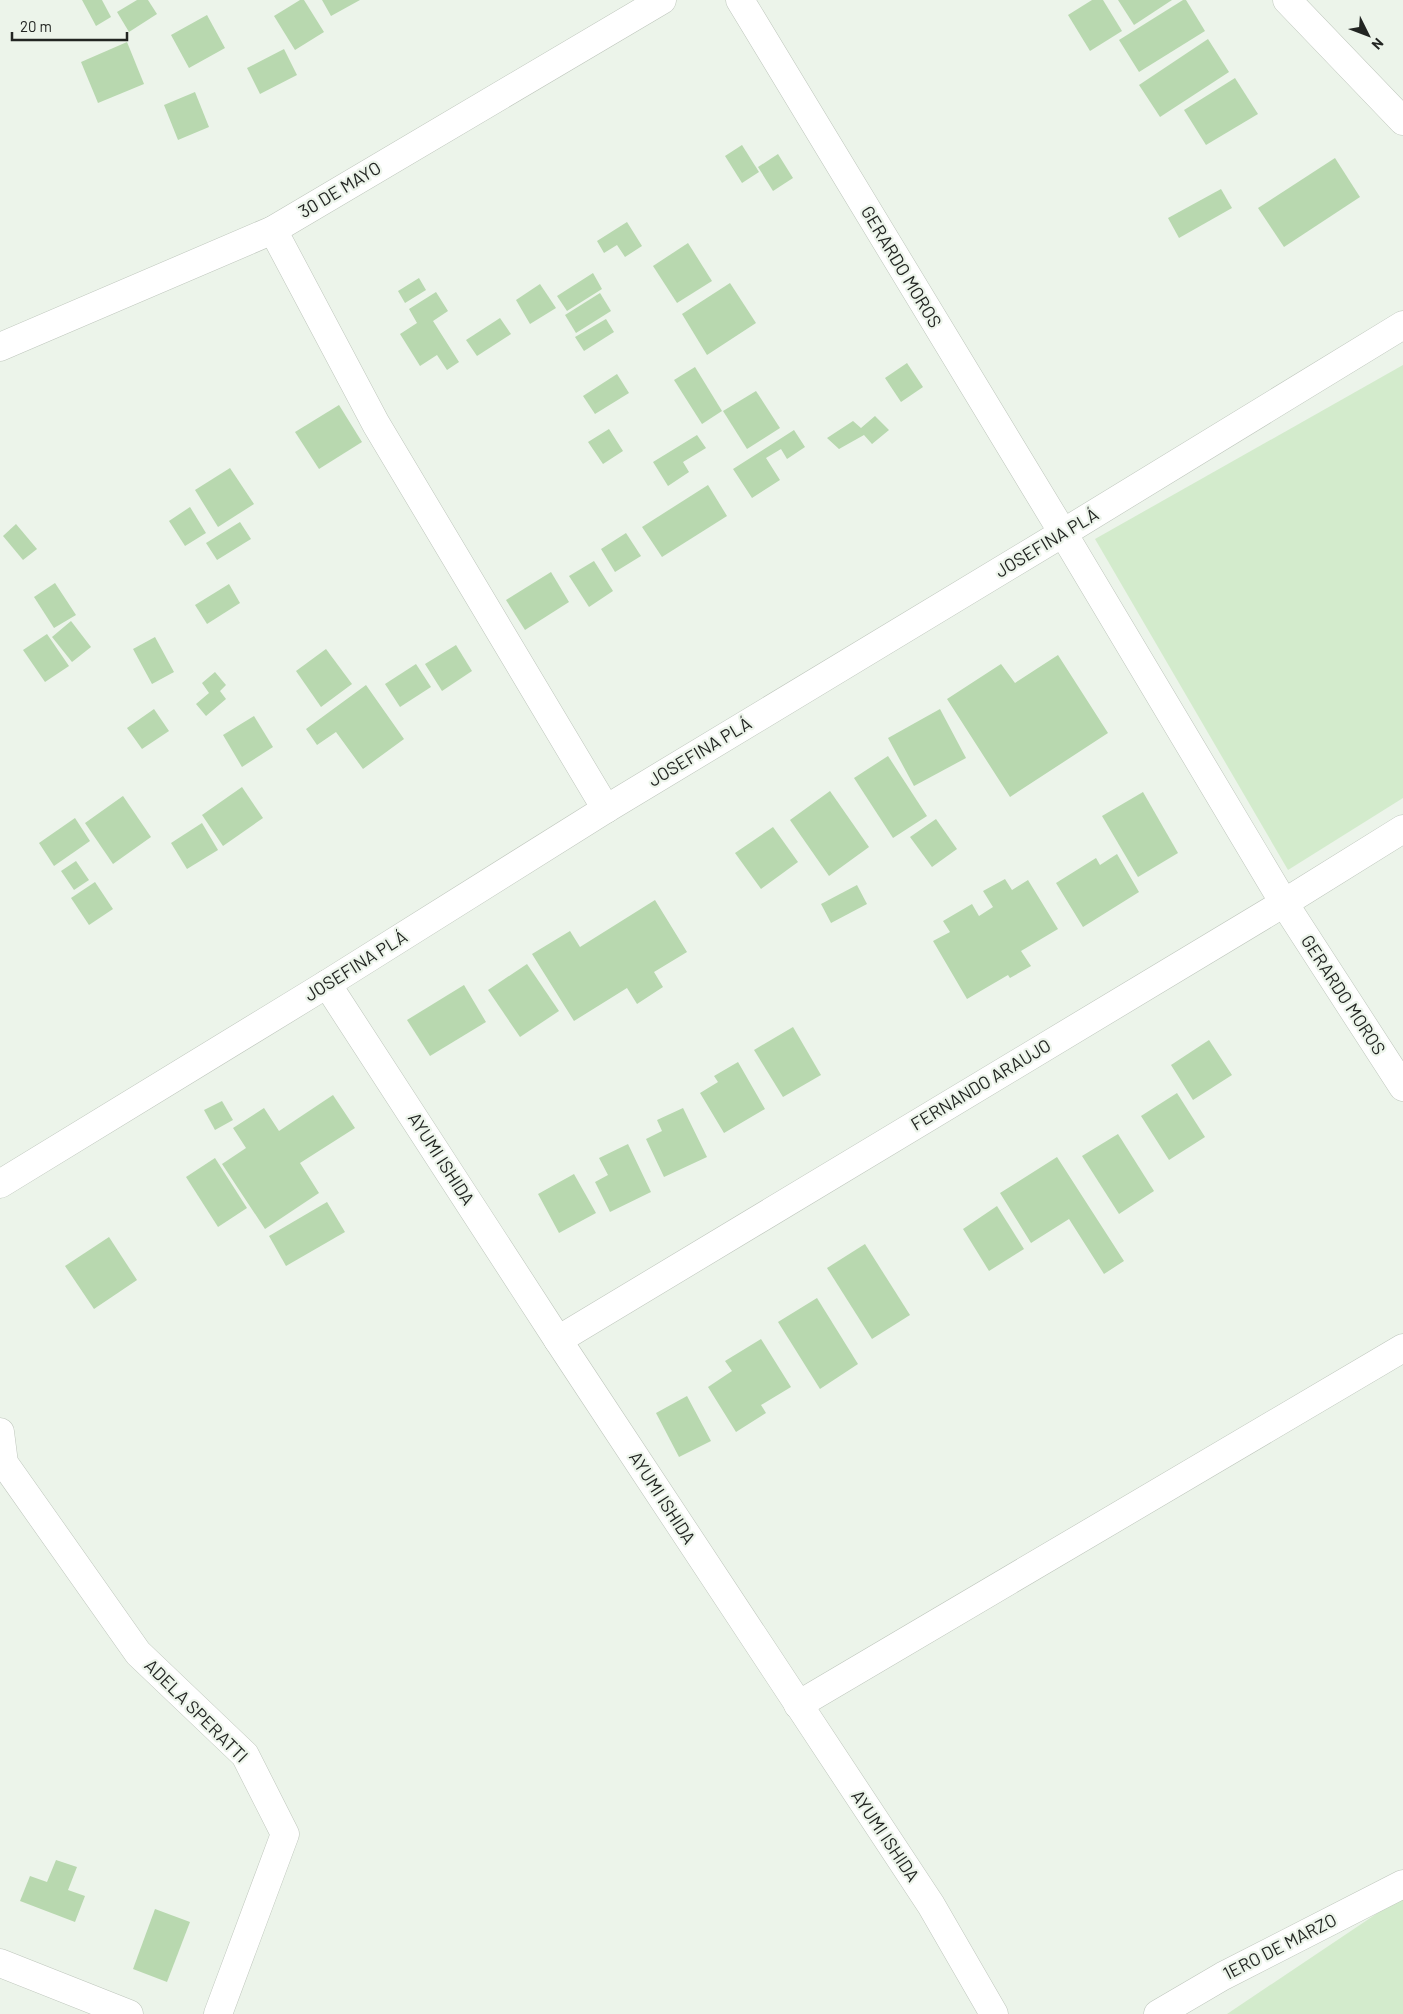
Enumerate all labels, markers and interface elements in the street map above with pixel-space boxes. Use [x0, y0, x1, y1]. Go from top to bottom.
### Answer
scale bar [12, 10, 128, 42]
north arrow [1343, 10, 1393, 60]
text: 20 m [20, 17, 52, 35]
text: N [1369, 35, 1387, 53]
street label: 30 DE MAYO [294, 156, 385, 222]
street label: GERARDO MOROS [857, 202, 947, 331]
street label: JOSEFINA PLÁ [991, 503, 1102, 582]
street label: JOSEFINA PLÁ [644, 712, 755, 791]
street label: JOSEFINA PLÁ [300, 925, 411, 1005]
street label: GERARDO MOROS [1297, 930, 1391, 1058]
street label: FERNANDO ARAUJO [906, 1034, 1054, 1135]
street label: AYUMI ISHIDA [404, 1108, 480, 1209]
street label: AYUMI ISHIDA [625, 1447, 701, 1548]
street label: ADELA SPERATTI [140, 1654, 253, 1767]
street label: AYUMI ISHIDA [847, 1785, 925, 1886]
street label: 1ERO DE MARZO [1219, 1908, 1340, 1984]

